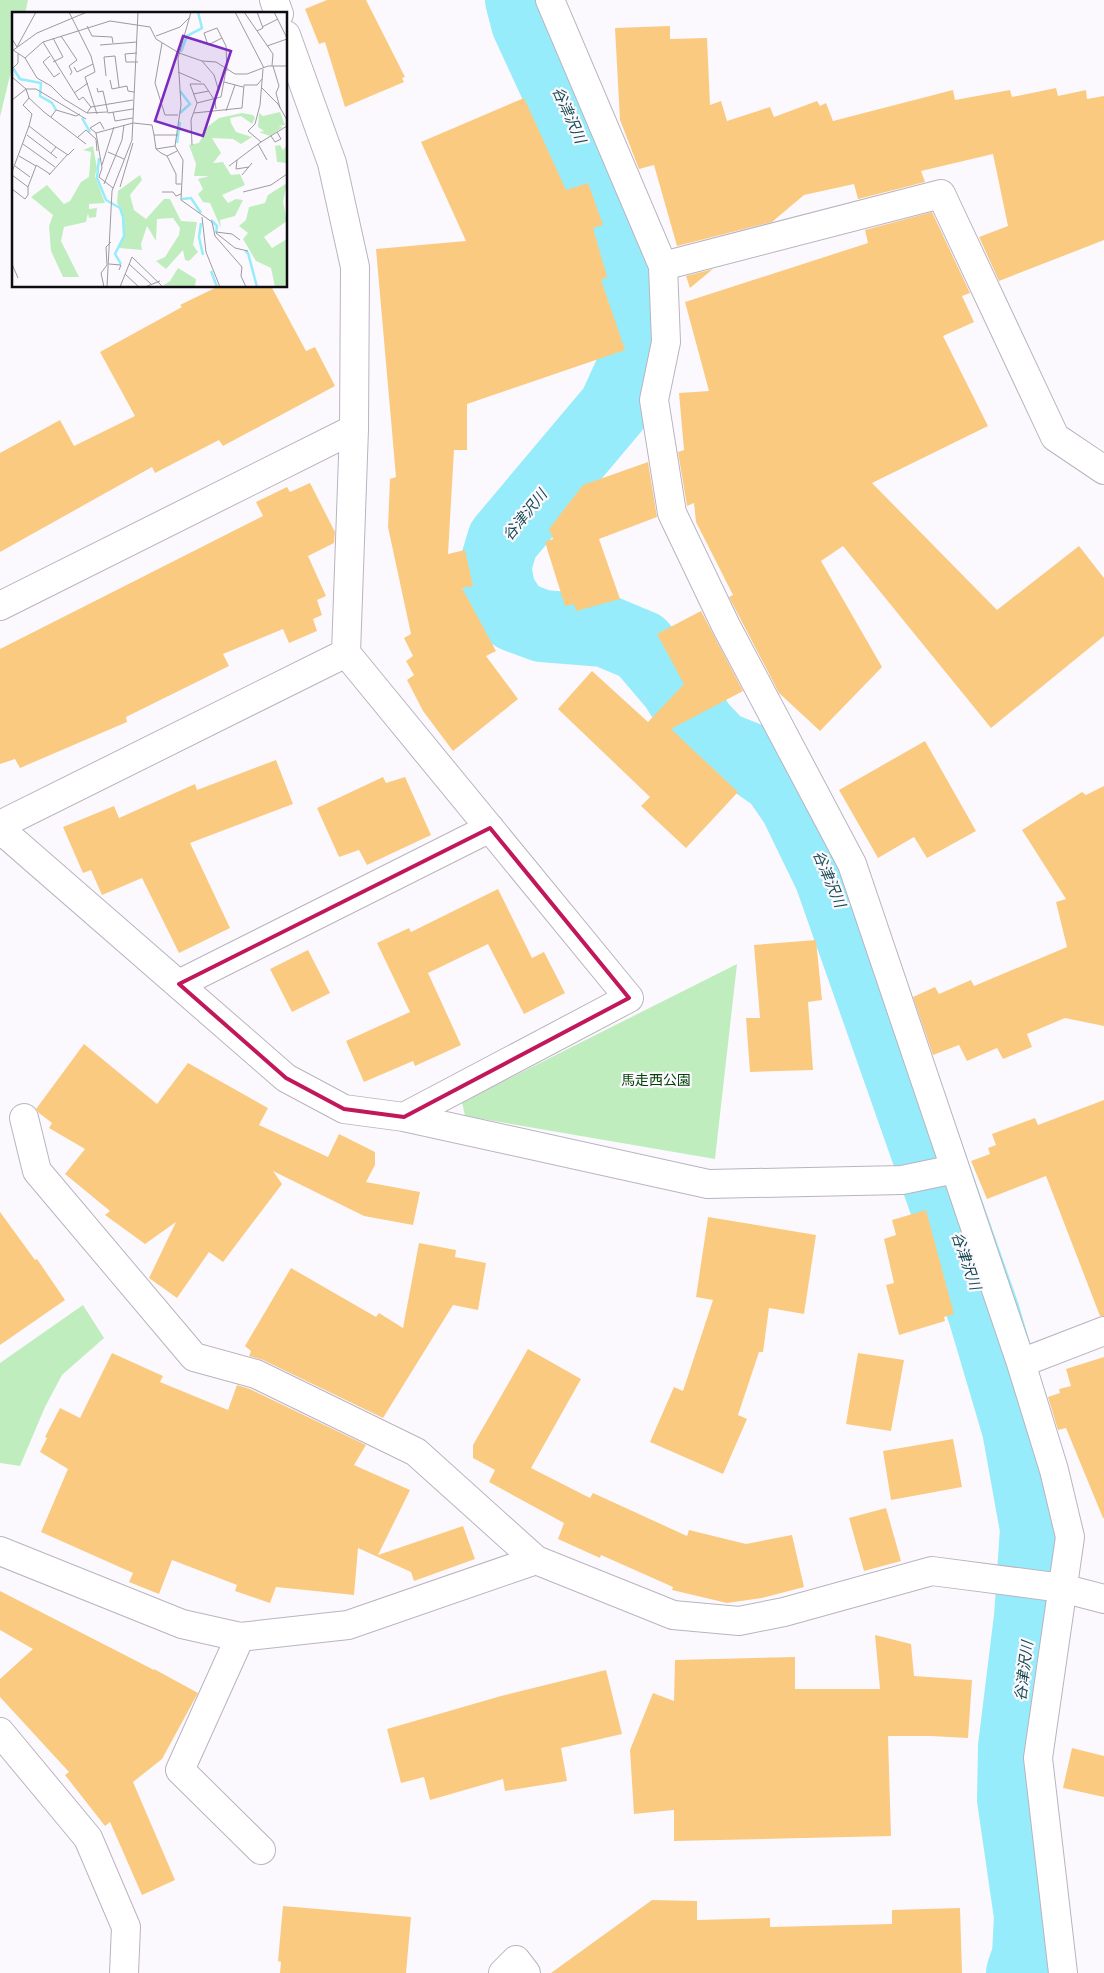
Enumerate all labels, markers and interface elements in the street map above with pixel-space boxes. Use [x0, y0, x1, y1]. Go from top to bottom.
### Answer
inset map [12, 12, 288, 288]
water label: 谷津沢川 [547, 84, 591, 149]
water label: 谷津沢川 [498, 484, 554, 545]
water label: 谷津沢川 [807, 847, 851, 913]
park label: 馬走西公園 [621, 1071, 691, 1091]
water label: 谷津沢川 [946, 1229, 986, 1295]
water label: 谷津沢川 [1010, 1638, 1039, 1702]

